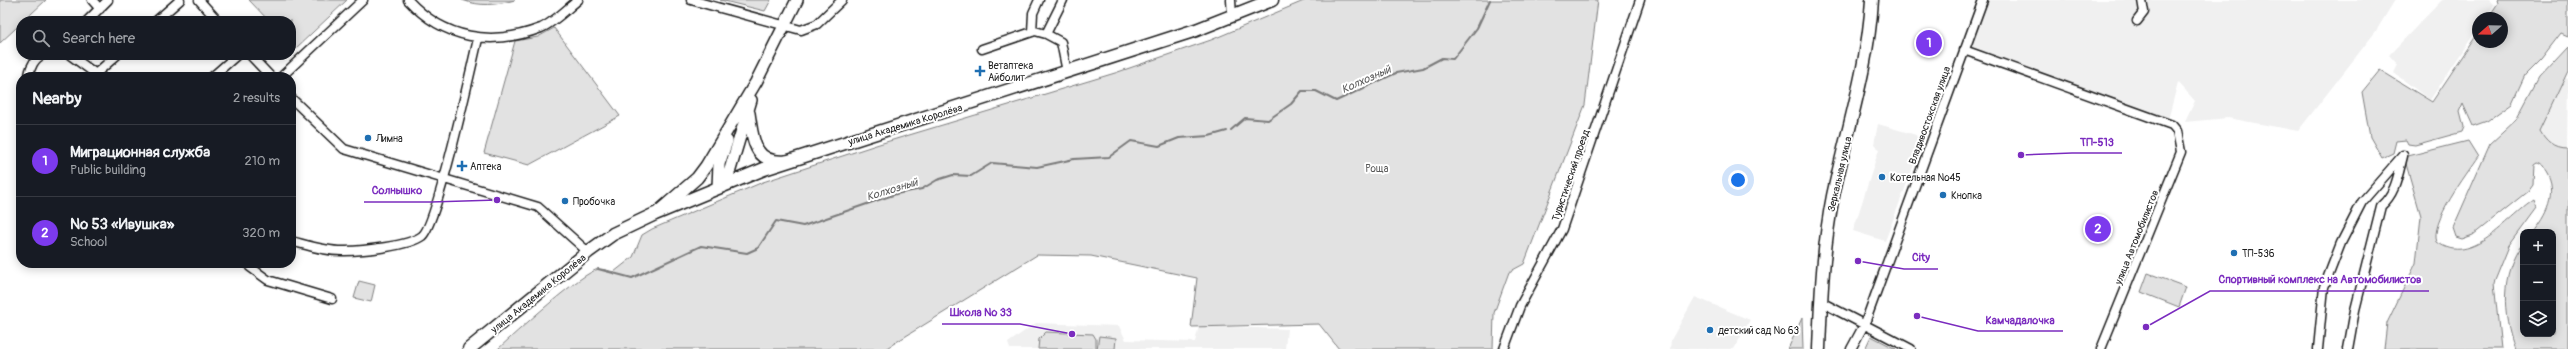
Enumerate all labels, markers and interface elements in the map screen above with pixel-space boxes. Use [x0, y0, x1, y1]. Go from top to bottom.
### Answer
north arrow [2472, 12, 2508, 48]
search box [16, 16, 296, 60]
icon: search [30, 27, 52, 49]
pin: 1 [1916, 28, 1942, 58]
text: Search here [62, 29, 135, 48]
place label: Ветаптека Айболит [988, 60, 1033, 84]
water label: Колхозный [1340, 62, 1394, 96]
street label: Владивостокская улица [1907, 64, 1953, 166]
marker: Ветаптека Айболит [975, 66, 985, 76]
text: Nearby [32, 88, 81, 109]
text: 2 results [233, 90, 280, 106]
street label: улица Академика Королёва [846, 102, 964, 148]
street label: Туристический проезд [1550, 128, 1592, 223]
callout: ТП-513 [2072, 130, 2122, 153]
marker: Лимна [363, 133, 373, 143]
place label: Лимна [375, 133, 403, 145]
street label: Зеркальная улица [1825, 135, 1855, 213]
text: ТП-513 [2079, 136, 2114, 149]
text: Миграционная служба [70, 143, 210, 162]
text: 1 [42, 153, 48, 169]
text: 210 m [244, 153, 280, 169]
marker: Аптека [457, 161, 467, 171]
place label: Аптека [470, 161, 502, 173]
text: Public building [70, 162, 146, 178]
park label: Роща [1365, 163, 1389, 175]
your location [1728, 170, 1748, 190]
marker: Котельная №45 [1877, 172, 1887, 182]
place label: Котельная №45 [1890, 172, 1961, 184]
water label: Колхозный [865, 175, 921, 203]
callout: Солнышко [364, 179, 431, 202]
text: Солнышко [372, 184, 422, 197]
street label: улица Автомобилистов [2112, 188, 2161, 287]
marker: Кнопка [1938, 190, 1948, 200]
place label: Кнопка [1951, 190, 1982, 202]
marker: Пробочка [560, 196, 570, 206]
place label: Пробочка [573, 196, 615, 208]
pin: 2 [2085, 214, 2111, 244]
text: № 53 «Ивушка» [70, 215, 174, 234]
text: 2 [41, 225, 49, 241]
text: 320 m [242, 225, 280, 241]
map controls [2520, 229, 2556, 337]
button: + [2520, 229, 2556, 265]
text: School [70, 234, 107, 250]
callout: City [1904, 246, 1938, 269]
marker: ТП-536 [2229, 248, 2239, 258]
place label: ТП-536 [2242, 248, 2275, 260]
text: City [1912, 251, 1930, 264]
street label: улица Академика Королёва [488, 252, 589, 336]
button: − [2520, 265, 2556, 301]
callout: Спортивный комплекс на Автомобилистов [2210, 268, 2429, 291]
text: Спортивный комплекс на Автомобилистов [2218, 273, 2422, 286]
callout: Школа № 33 [942, 301, 1020, 324]
button: layers [2520, 301, 2556, 337]
text: Школа № 33 [949, 306, 1012, 319]
callout: Камчадалочка [1978, 308, 2063, 331]
text: Камчадалочка [1985, 314, 2055, 327]
marker: детский сад № 63 [1705, 325, 1715, 335]
place label: детский сад № 63 [1718, 325, 1800, 337]

